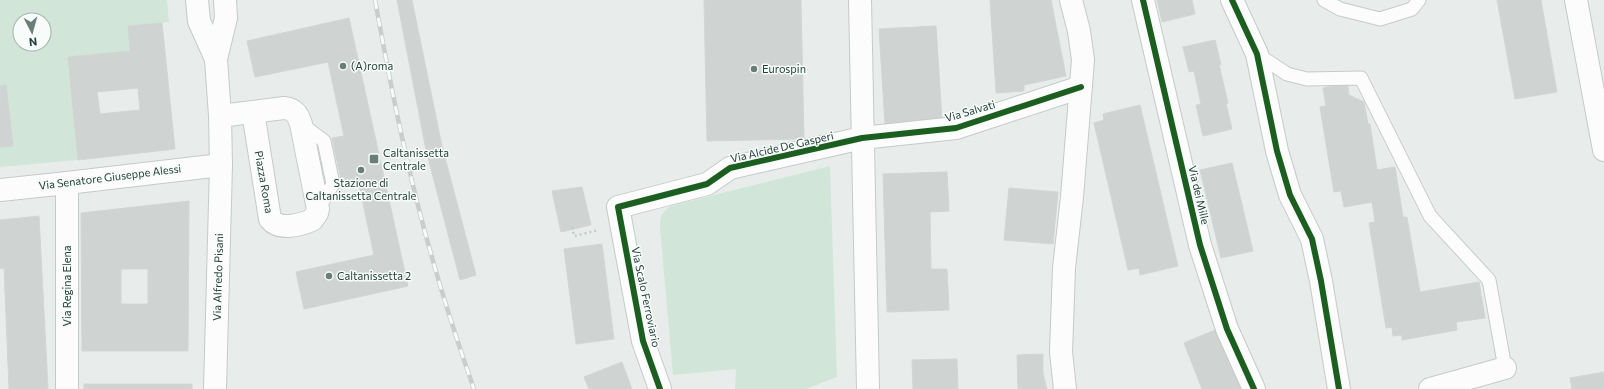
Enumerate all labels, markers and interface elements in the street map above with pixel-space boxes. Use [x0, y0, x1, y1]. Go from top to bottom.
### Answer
north arrow [12, 12, 52, 52]
text: N [28, 36, 38, 49]
place label: (A)roma [351, 59, 393, 72]
marker: (A)roma [338, 61, 348, 71]
place label: Eurospin [762, 62, 806, 75]
marker: Eurospin [749, 64, 759, 74]
street label: Via Salvati [943, 97, 997, 124]
street label: Via Alcide De Gasperi [729, 128, 835, 165]
place label: Caltanissetta Centrale [383, 146, 449, 172]
street label: Piazza Roma [253, 150, 276, 214]
marker: Caltanissetta Centrale [368, 153, 380, 165]
street label: Via Senatore Giuseppe Alessi [38, 161, 182, 192]
street label: Via dei Mille [1186, 164, 1213, 226]
marker: Stazione di Caltanissetta Centrale [356, 165, 366, 175]
place label: Stazione di Caltanissetta Centrale [306, 176, 417, 202]
street label: Via Alfredo Pisani [210, 233, 225, 321]
street label: Via Regina Elena [60, 245, 73, 327]
street label: Via Scalo Ferroviario [630, 246, 664, 349]
place label: Caltanissetta 2 [337, 269, 411, 282]
marker: Caltanissetta 2 [324, 271, 334, 281]

